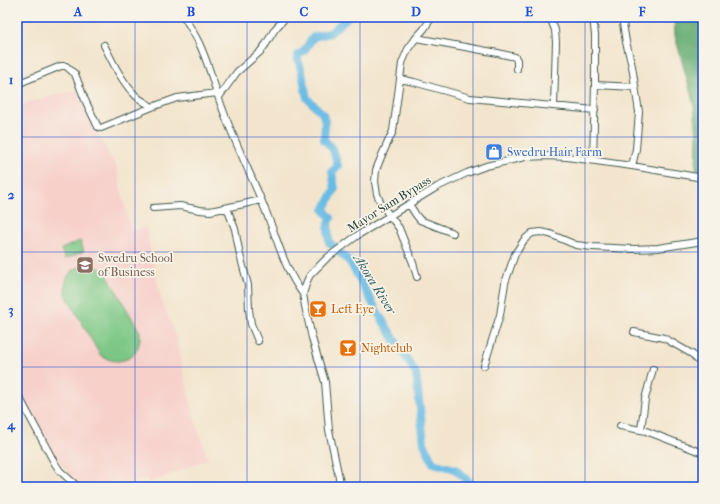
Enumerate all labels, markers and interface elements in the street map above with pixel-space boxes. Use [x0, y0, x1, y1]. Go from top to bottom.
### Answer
text: A [73, 4, 83, 19]
text: B [187, 4, 196, 19]
text: C [300, 4, 309, 19]
text: D [411, 4, 421, 19]
text: E [525, 4, 533, 19]
text: F [638, 4, 646, 19]
text: 1 [9, 72, 14, 87]
shop icon: Swedru Hair Farm [484, 142, 504, 162]
place label: Swedru Hair Farm [507, 145, 602, 159]
street label: Mayor Sam Bypass [345, 172, 434, 235]
text: 2 [8, 187, 15, 202]
water label: Akora River [350, 250, 400, 318]
place label: Swedru School of Business [98, 251, 174, 279]
school or university icon: Swedru School of Business [75, 255, 95, 275]
bar icon: Left Eye [308, 299, 328, 319]
text: 3 [8, 302, 14, 318]
place label: Left Eye [331, 302, 374, 316]
bar icon: Nightclub [338, 338, 358, 358]
place label: Nightclub [361, 341, 412, 355]
text: 4 [6, 417, 16, 433]

